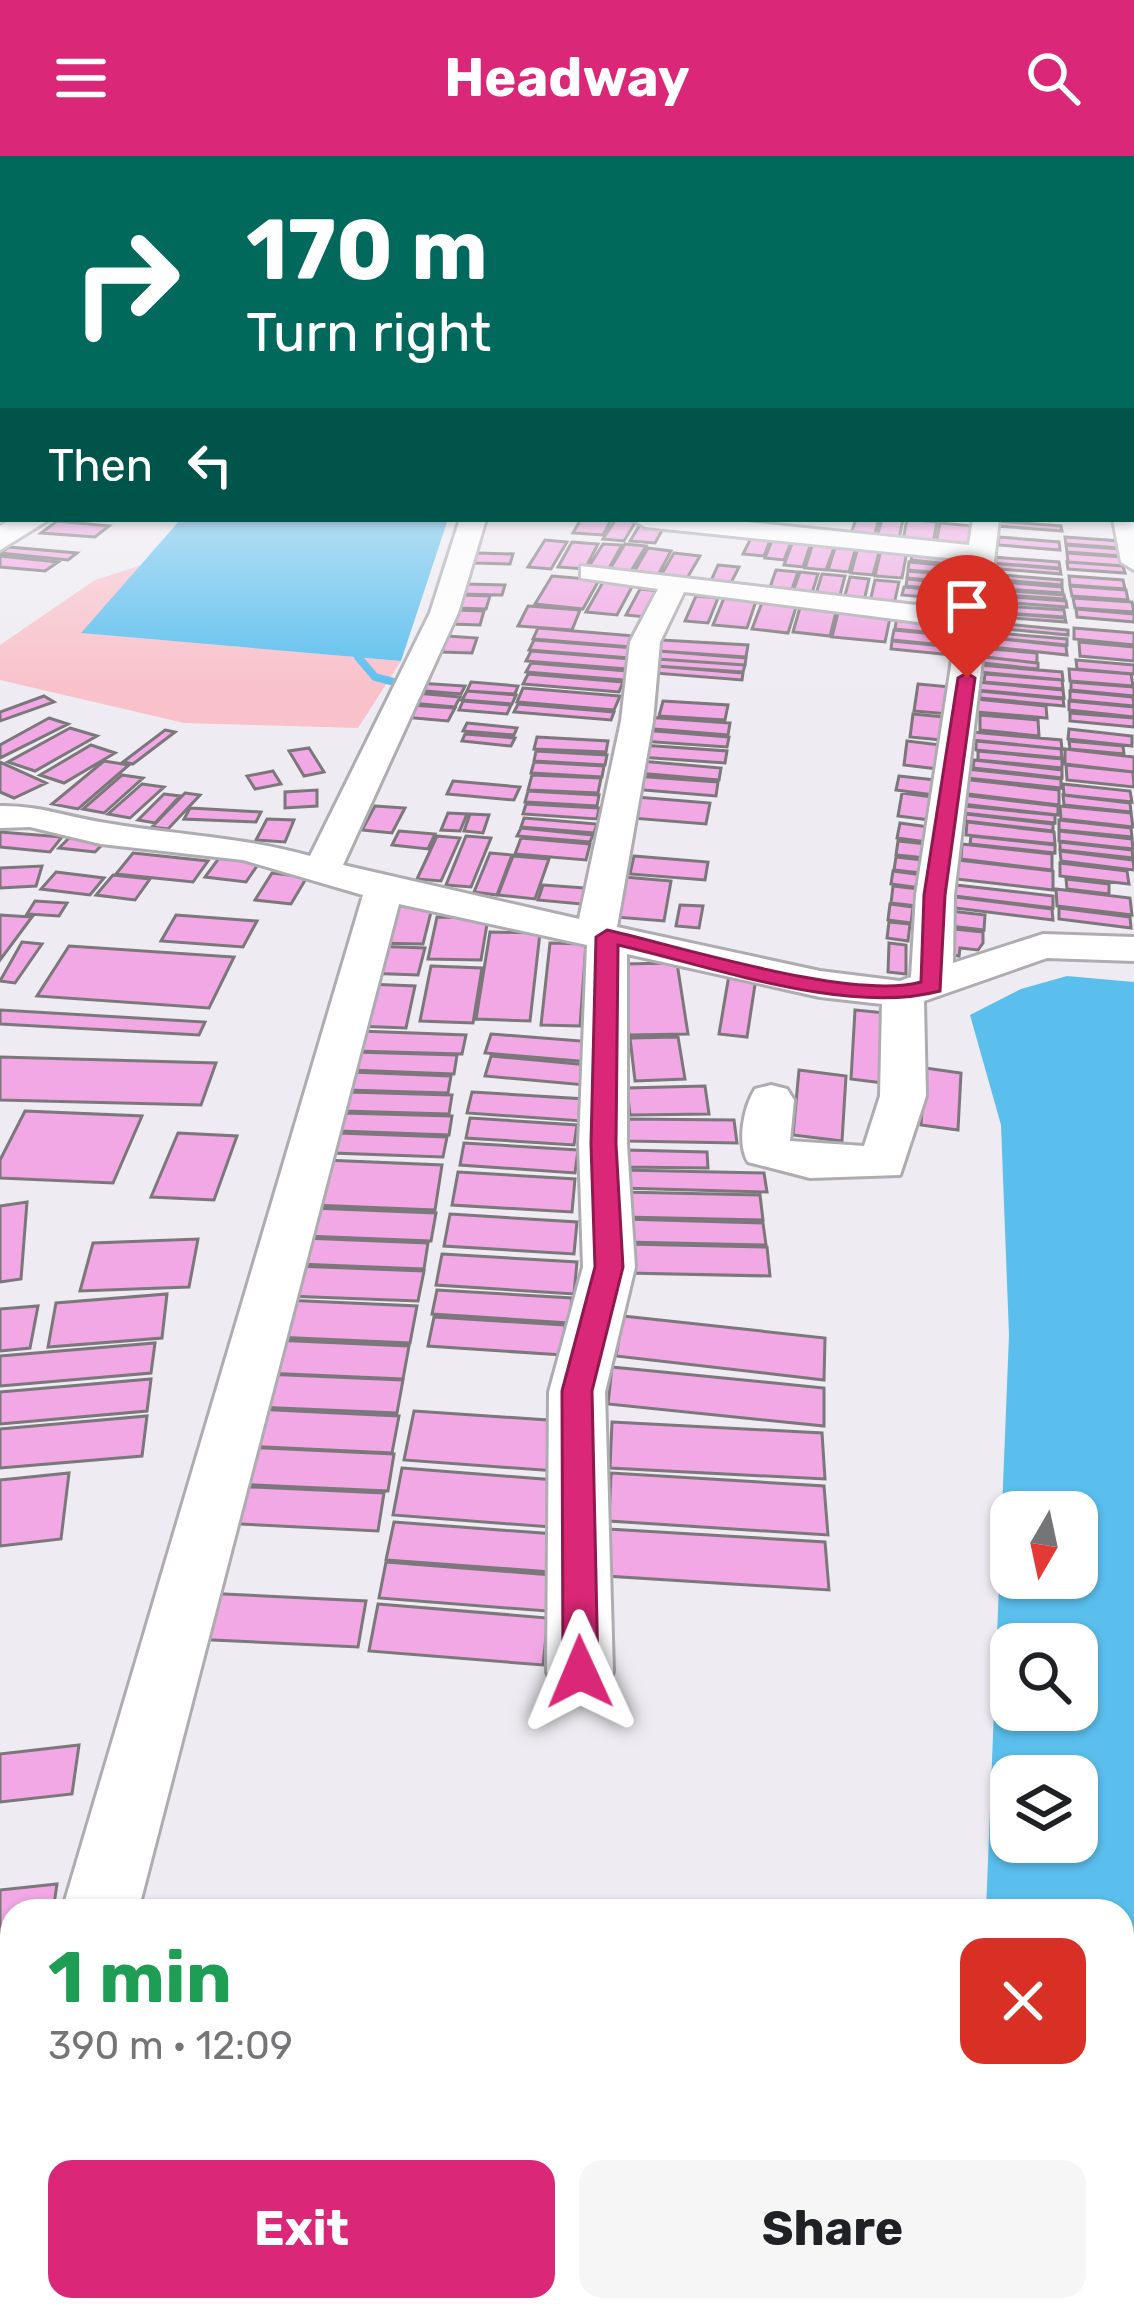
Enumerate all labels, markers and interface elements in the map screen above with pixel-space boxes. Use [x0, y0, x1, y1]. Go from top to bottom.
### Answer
icon: menu [48, 45, 114, 111]
icon: search [1020, 45, 1086, 111]
text: Headway [444, 46, 690, 110]
text: 170 m [246, 200, 488, 300]
icon: right [48, 204, 204, 360]
text: Turn right [246, 301, 491, 365]
icon: left [177, 432, 243, 498]
text: Then [48, 439, 153, 492]
pin [916, 555, 1018, 678]
icon: arrive [934, 573, 1000, 639]
north arrow [990, 1491, 1098, 1599]
map controls [990, 1491, 1098, 1863]
position arrow [517, 1609, 643, 1735]
button: search [990, 1623, 1098, 1731]
button: layers [990, 1755, 1098, 1863]
text: 1 min [48, 1935, 232, 2020]
button: close [960, 1938, 1086, 2064]
text: 390 m · 12:09 [48, 2023, 293, 2069]
button: Exit [48, 2160, 555, 2298]
button: Share [579, 2160, 1086, 2298]

